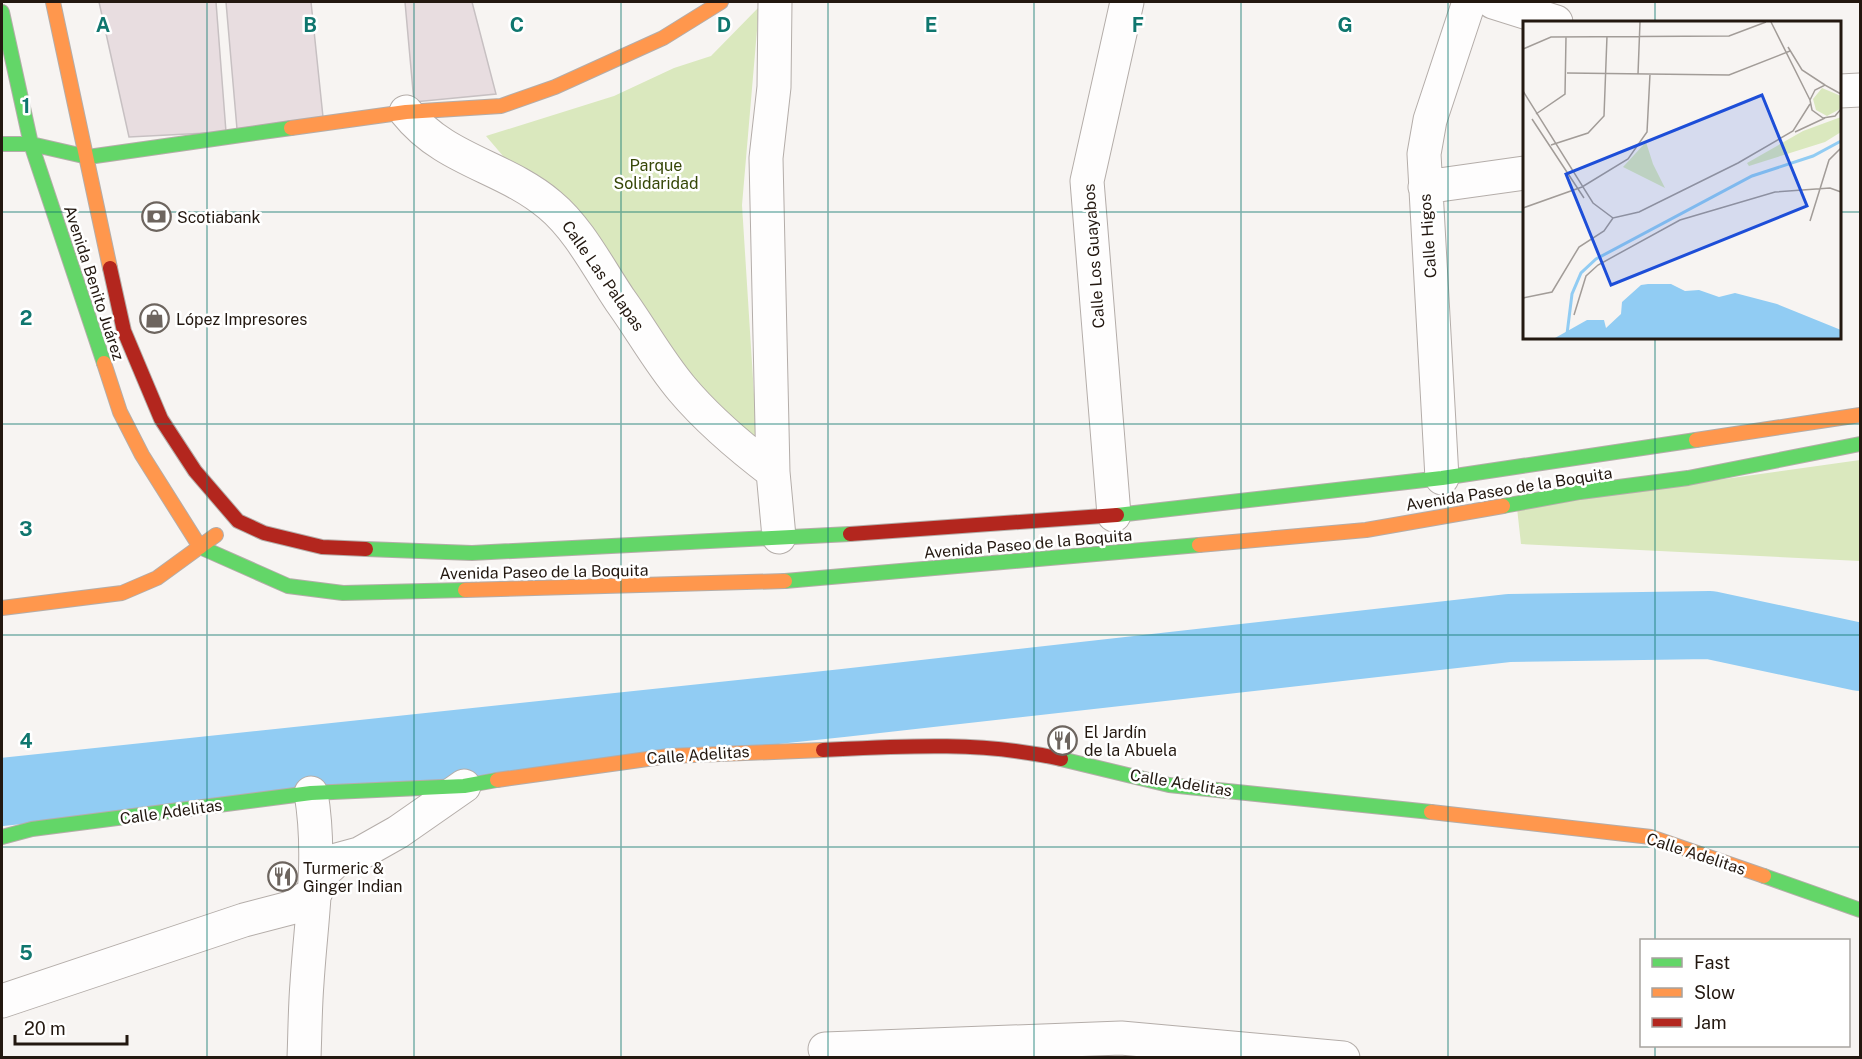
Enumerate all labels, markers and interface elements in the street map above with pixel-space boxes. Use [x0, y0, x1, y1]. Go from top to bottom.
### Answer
text: A [96, 13, 110, 37]
text: B [303, 13, 317, 37]
text: C [510, 13, 524, 37]
text: D [717, 13, 731, 37]
text: E [925, 13, 937, 37]
text: F [1132, 13, 1144, 37]
text: G [1337, 13, 1353, 37]
inset map [1523, 21, 1841, 339]
text: 1 [22, 94, 30, 118]
park label: Parque Solidaridad [613, 156, 699, 193]
street label: Calle Los Guayabos [1079, 183, 1109, 329]
street label: Calle Higos [1416, 193, 1440, 279]
bank icon: Scotiabank [140, 201, 172, 233]
street label: Avenida Benito Juárez [60, 203, 128, 363]
place label: Scotiabank [177, 208, 261, 227]
street label: Calle Las Palapas [558, 217, 648, 335]
shop icon: López Impresores [139, 303, 171, 335]
text: 2 [20, 306, 32, 330]
place label: López Impresores [176, 310, 307, 329]
street label: Avenida Paseo de la Boquita [1404, 463, 1614, 515]
text: 3 [19, 517, 33, 541]
street label: Avenida Paseo de la Boquita [923, 525, 1133, 563]
street label: Avenida Paseo de la Boquita [439, 561, 649, 583]
place label: El Jardín de la Abuela [1084, 723, 1177, 760]
restaurant icon: El Jardín de la Abuela [1047, 725, 1079, 757]
text: 4 [19, 729, 33, 753]
street label: Calle Adelitas [646, 742, 750, 768]
street label: Calle Adelitas [1129, 766, 1233, 800]
street label: Calle Adelitas [119, 795, 223, 829]
street label: Calle Adelitas [1644, 829, 1748, 879]
place label: Turmeric & Ginger Indian [303, 859, 402, 896]
restaurant icon: Turmeric & Ginger Indian [266, 861, 298, 893]
legend [1640, 939, 1850, 1047]
text: 5 [19, 941, 33, 965]
text: Fast [1694, 952, 1730, 973]
text: Slow [1694, 982, 1735, 1003]
scale bar [15, 1008, 128, 1046]
text: Jam [1694, 1012, 1727, 1033]
text: 20 m [24, 1018, 66, 1039]

